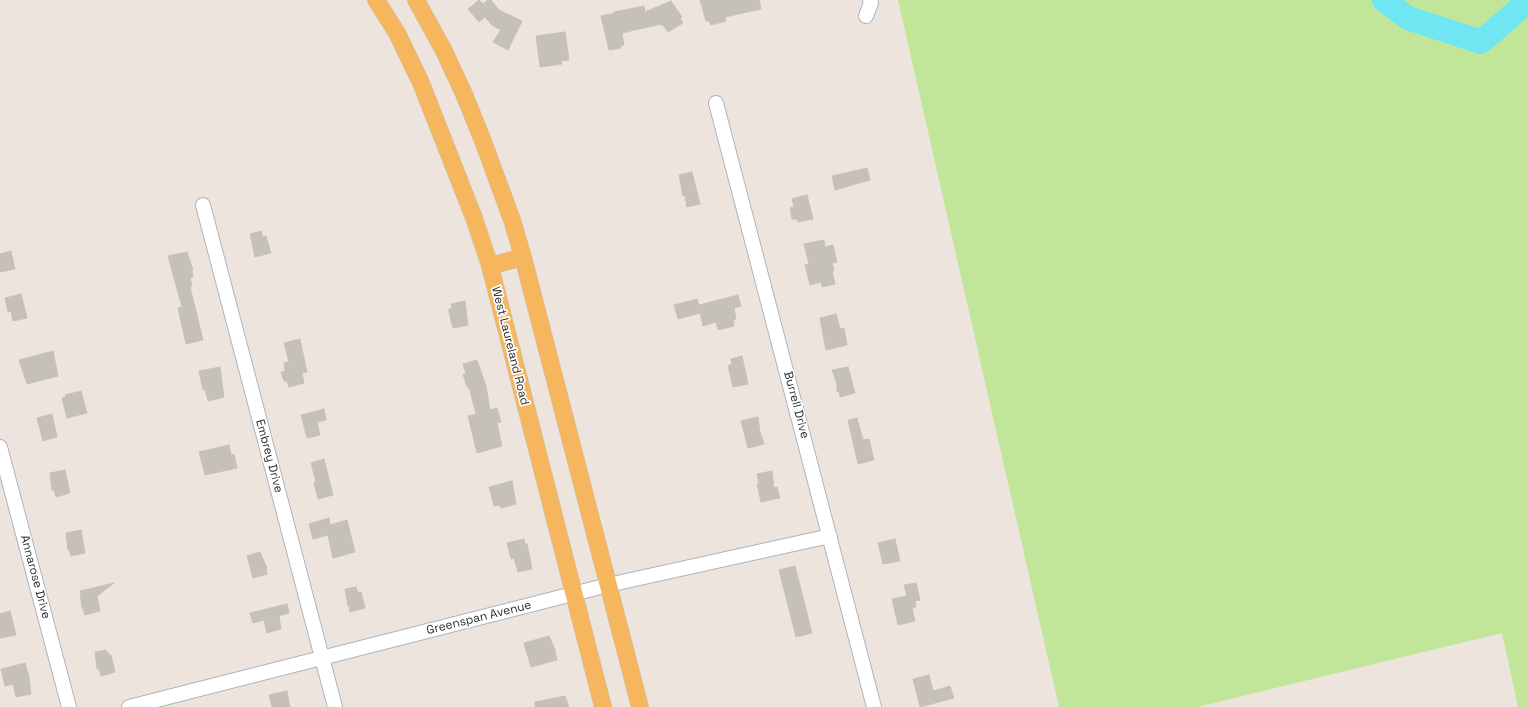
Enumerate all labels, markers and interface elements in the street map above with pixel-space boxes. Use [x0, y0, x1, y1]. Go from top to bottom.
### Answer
street label: West Laureland Road [488, 285, 532, 407]
street label: Burrell Drive [780, 370, 812, 440]
street label: Embrey Drive [252, 418, 286, 494]
street label: Annarose Drive [17, 534, 53, 620]
street label: Greenspan Avenue [425, 598, 533, 638]

